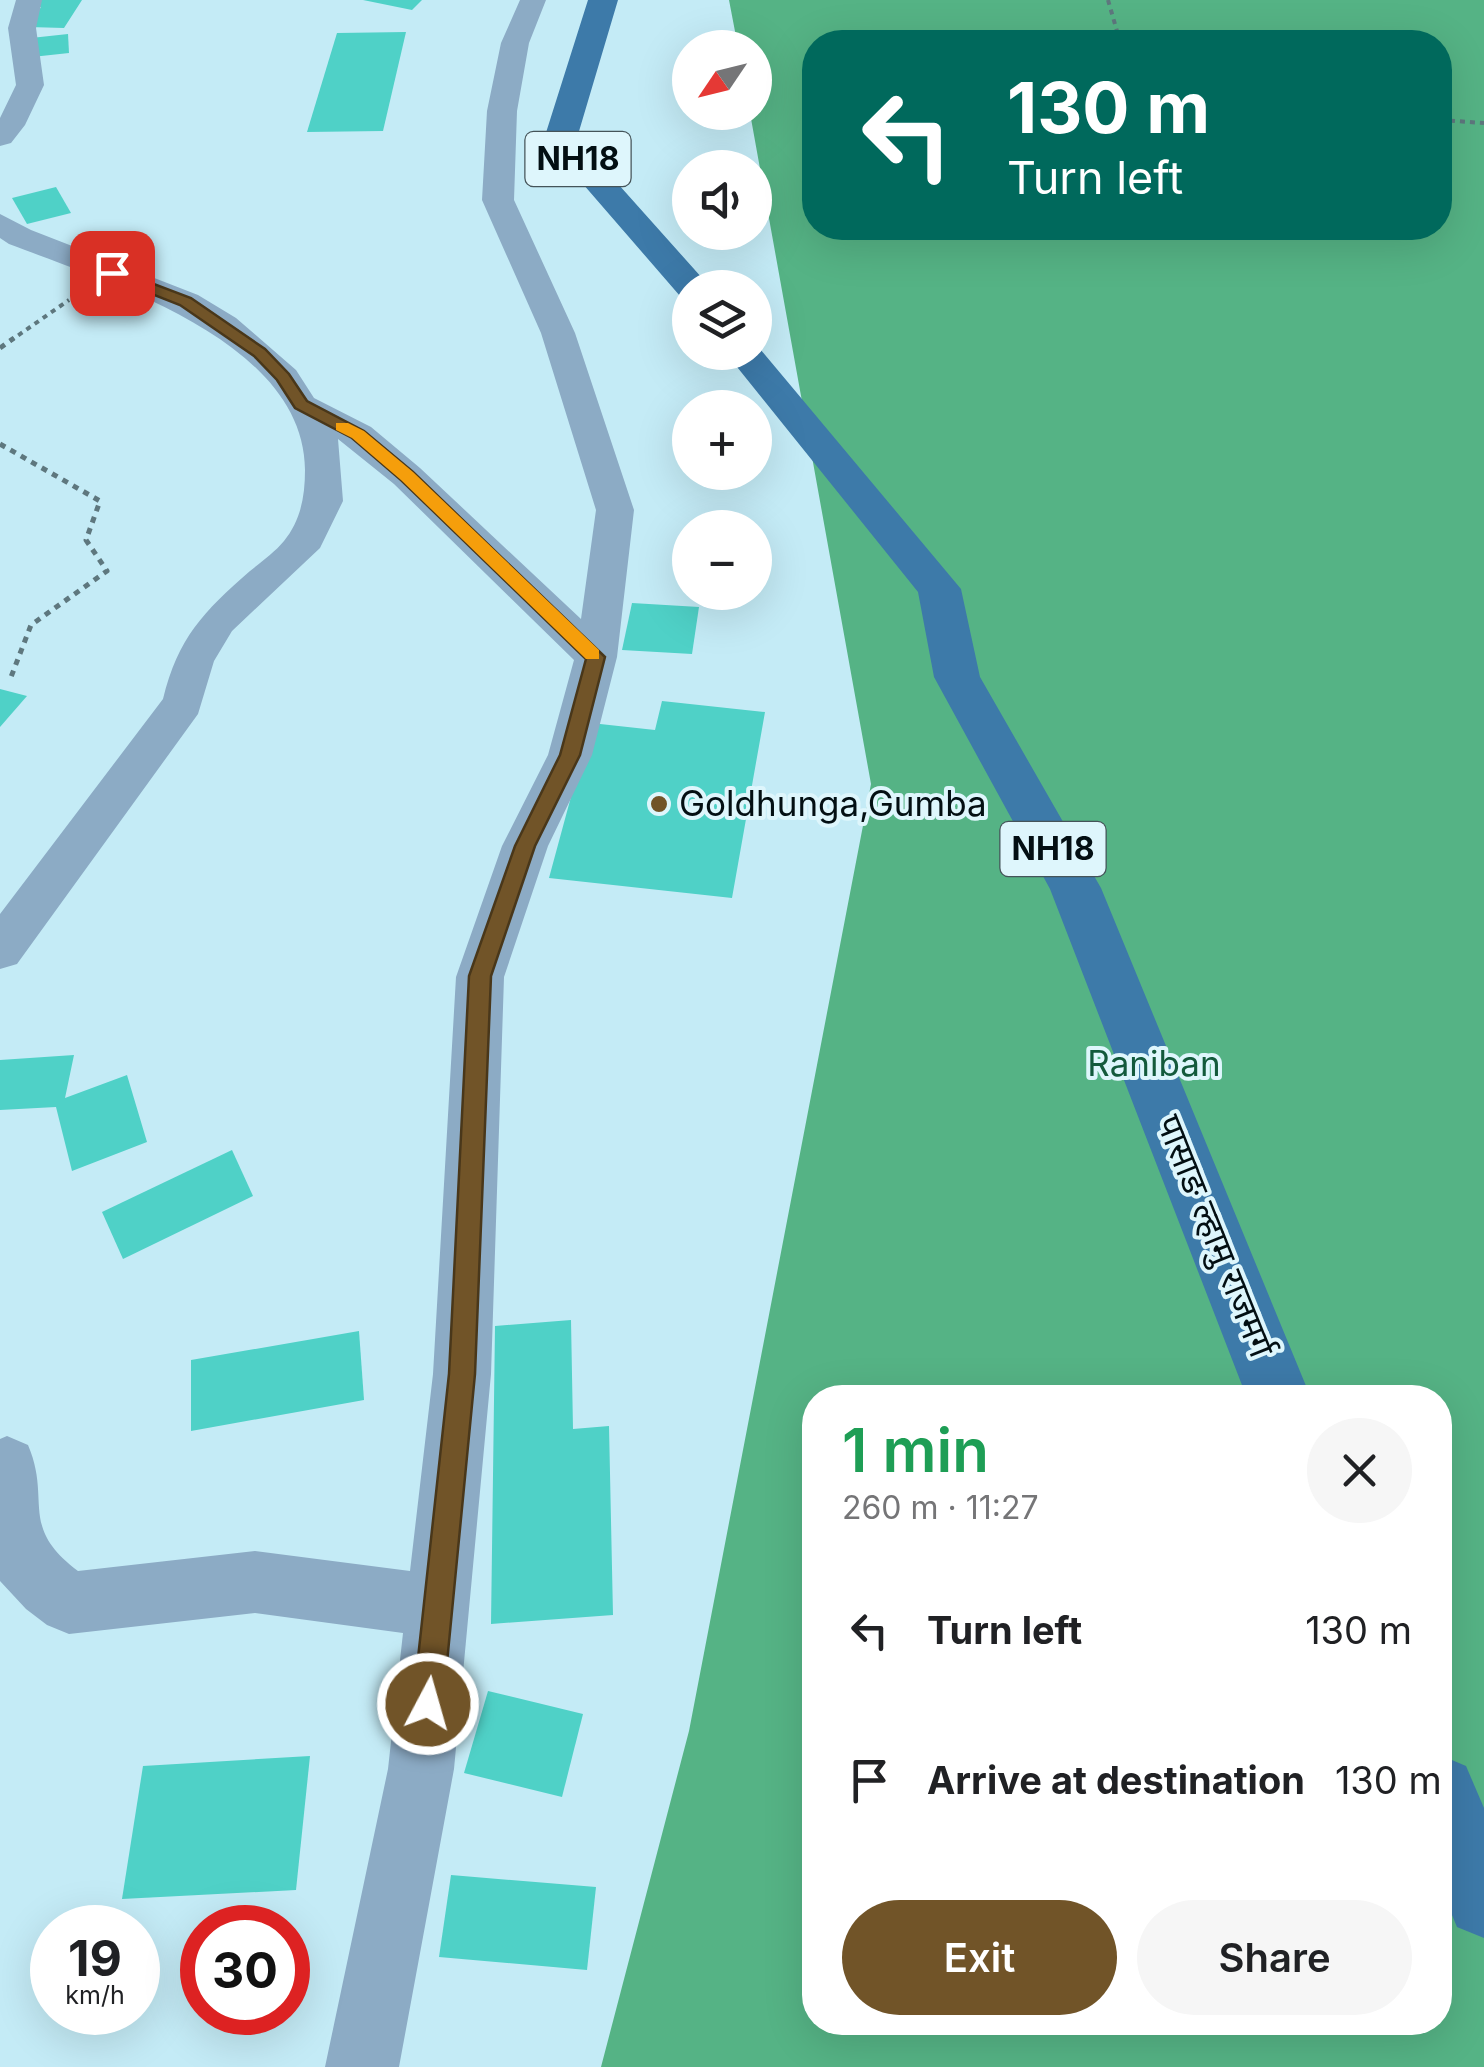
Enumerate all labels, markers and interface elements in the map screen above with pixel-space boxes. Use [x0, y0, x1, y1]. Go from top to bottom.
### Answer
north arrow [672, 30, 772, 130]
map controls [672, 30, 772, 610]
text: 130 m [1007, 65, 1210, 150]
icon: left [842, 70, 972, 200]
road number: NH18 [526, 132, 630, 186]
button: sound [672, 150, 772, 250]
text: Turn left [1007, 150, 1183, 205]
pin [70, 231, 155, 316]
icon: arrive [85, 246, 140, 301]
button: layers [672, 270, 772, 370]
button: + [672, 390, 772, 490]
button: − [672, 510, 772, 610]
place label: Goldhunga,Gumba [679, 782, 987, 824]
marker: Goldhunga,Gumba [648, 793, 670, 815]
road number: NH18 [1000, 822, 1106, 876]
park label: Raniban [1087, 1042, 1221, 1084]
street label: पासाङ ल्हामु राजमर्ग [1147, 1108, 1284, 1364]
text: 1 min [842, 1414, 989, 1486]
button: close [1307, 1418, 1412, 1523]
text: 260 m · 11:27 [842, 1488, 1039, 1527]
icon: left [842, 1603, 897, 1658]
text: Turn left [927, 1607, 1082, 1653]
text: 130 m [1305, 1607, 1412, 1653]
position arrow [376, 1652, 480, 1756]
icon: arrive [842, 1753, 897, 1808]
text: Arrive at destination [927, 1757, 1305, 1803]
text: 130 m [1335, 1757, 1442, 1803]
button: Exit [842, 1900, 1117, 2015]
button: Share [1137, 1900, 1412, 2015]
speed limit sign: 30 [180, 1905, 310, 2035]
text: 19 [68, 1928, 122, 1988]
text: km/h [65, 1980, 125, 2010]

